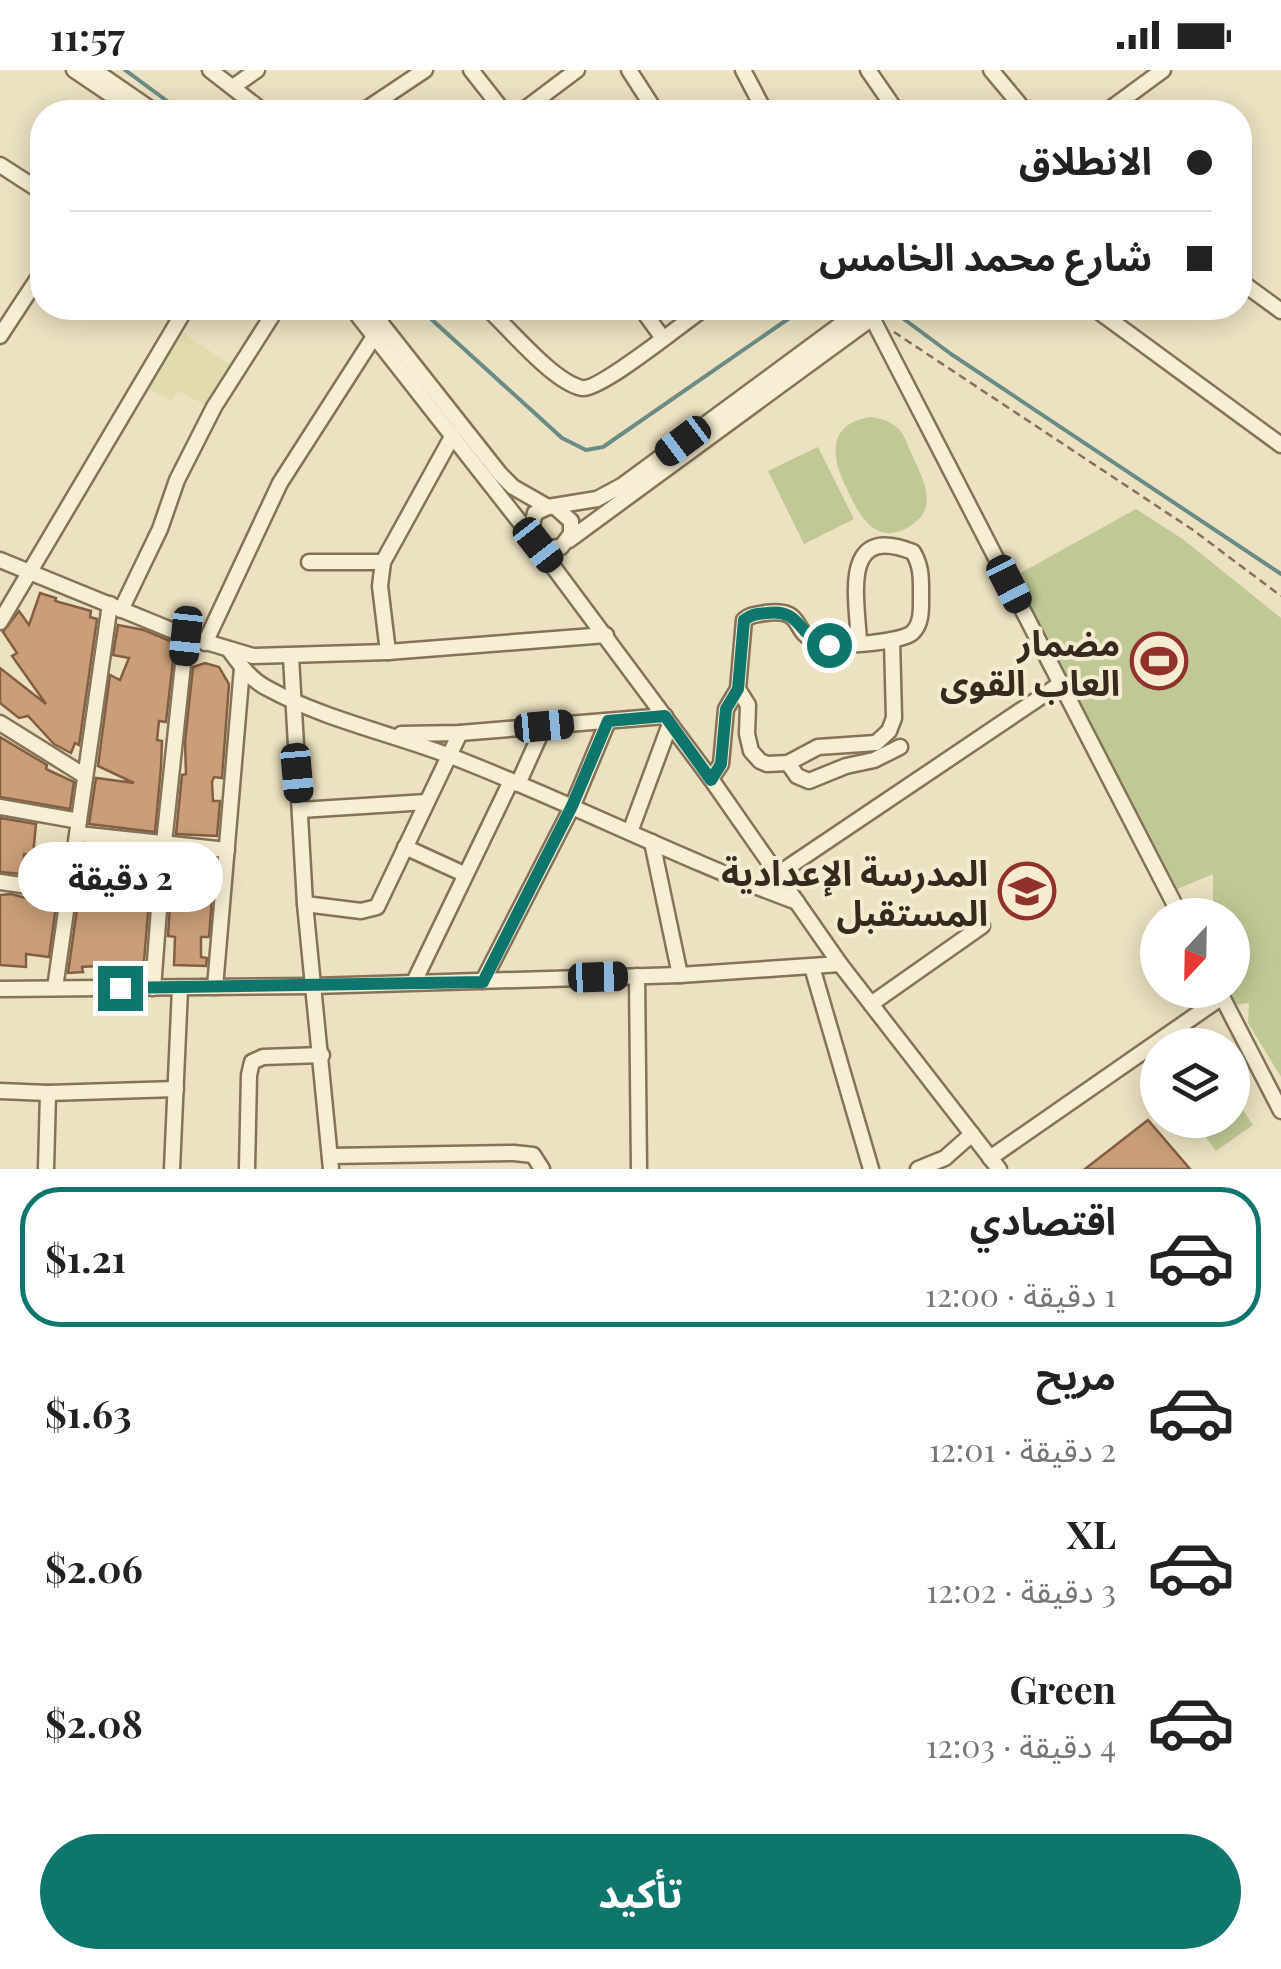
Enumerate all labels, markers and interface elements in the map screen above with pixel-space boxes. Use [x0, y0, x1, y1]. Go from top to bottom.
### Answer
text: 11:57 [50, 10, 125, 61]
text: الانطلاق [1019, 134, 1152, 185]
text: شارع محمد الخامس [819, 230, 1152, 281]
car [650, 411, 716, 471]
car [508, 512, 568, 578]
car [982, 550, 1036, 618]
car [168, 605, 204, 667]
place label: مضمار العاب القوى [940, 618, 1120, 705]
route start [807, 623, 852, 668]
sports icon: مضمار العاب القوى [1129, 631, 1189, 691]
car [513, 708, 575, 744]
car [279, 742, 315, 804]
callout: 2 دقيقة [18, 843, 222, 913]
place label: المدرسة الإعدادية المستقبل [721, 848, 988, 935]
text: 2 دقيقة [68, 855, 173, 898]
school or university icon: المدرسة الإعدادية المستقبل [997, 861, 1057, 921]
north arrow [1140, 898, 1250, 1008]
map controls [1140, 898, 1250, 1138]
car [567, 961, 629, 993]
route end [98, 966, 143, 1011]
button: layers [1140, 1028, 1250, 1138]
text: اقتصادي [970, 1194, 1116, 1245]
icon: car [1146, 1212, 1236, 1302]
text: $1.21 [45, 1232, 126, 1283]
text: 1 دقيقة · 12:00 [925, 1272, 1116, 1315]
text: مريح [1036, 1349, 1116, 1400]
icon: car [1146, 1367, 1236, 1457]
text: $1.63 [45, 1387, 132, 1438]
text: 2 دقيقة · 12:01 [929, 1427, 1116, 1470]
text: XL [1067, 1508, 1116, 1559]
icon: car [1146, 1522, 1236, 1612]
text: $2.06 [45, 1542, 143, 1593]
text: 3 دقيقة · 12:02 [926, 1568, 1116, 1611]
text: Green [1009, 1663, 1116, 1714]
icon: car [1146, 1677, 1236, 1767]
text: $2.08 [45, 1697, 143, 1748]
text: 4 دقيقة · 12:03 [926, 1723, 1116, 1766]
button: تأكيد [40, 1834, 1241, 1949]

